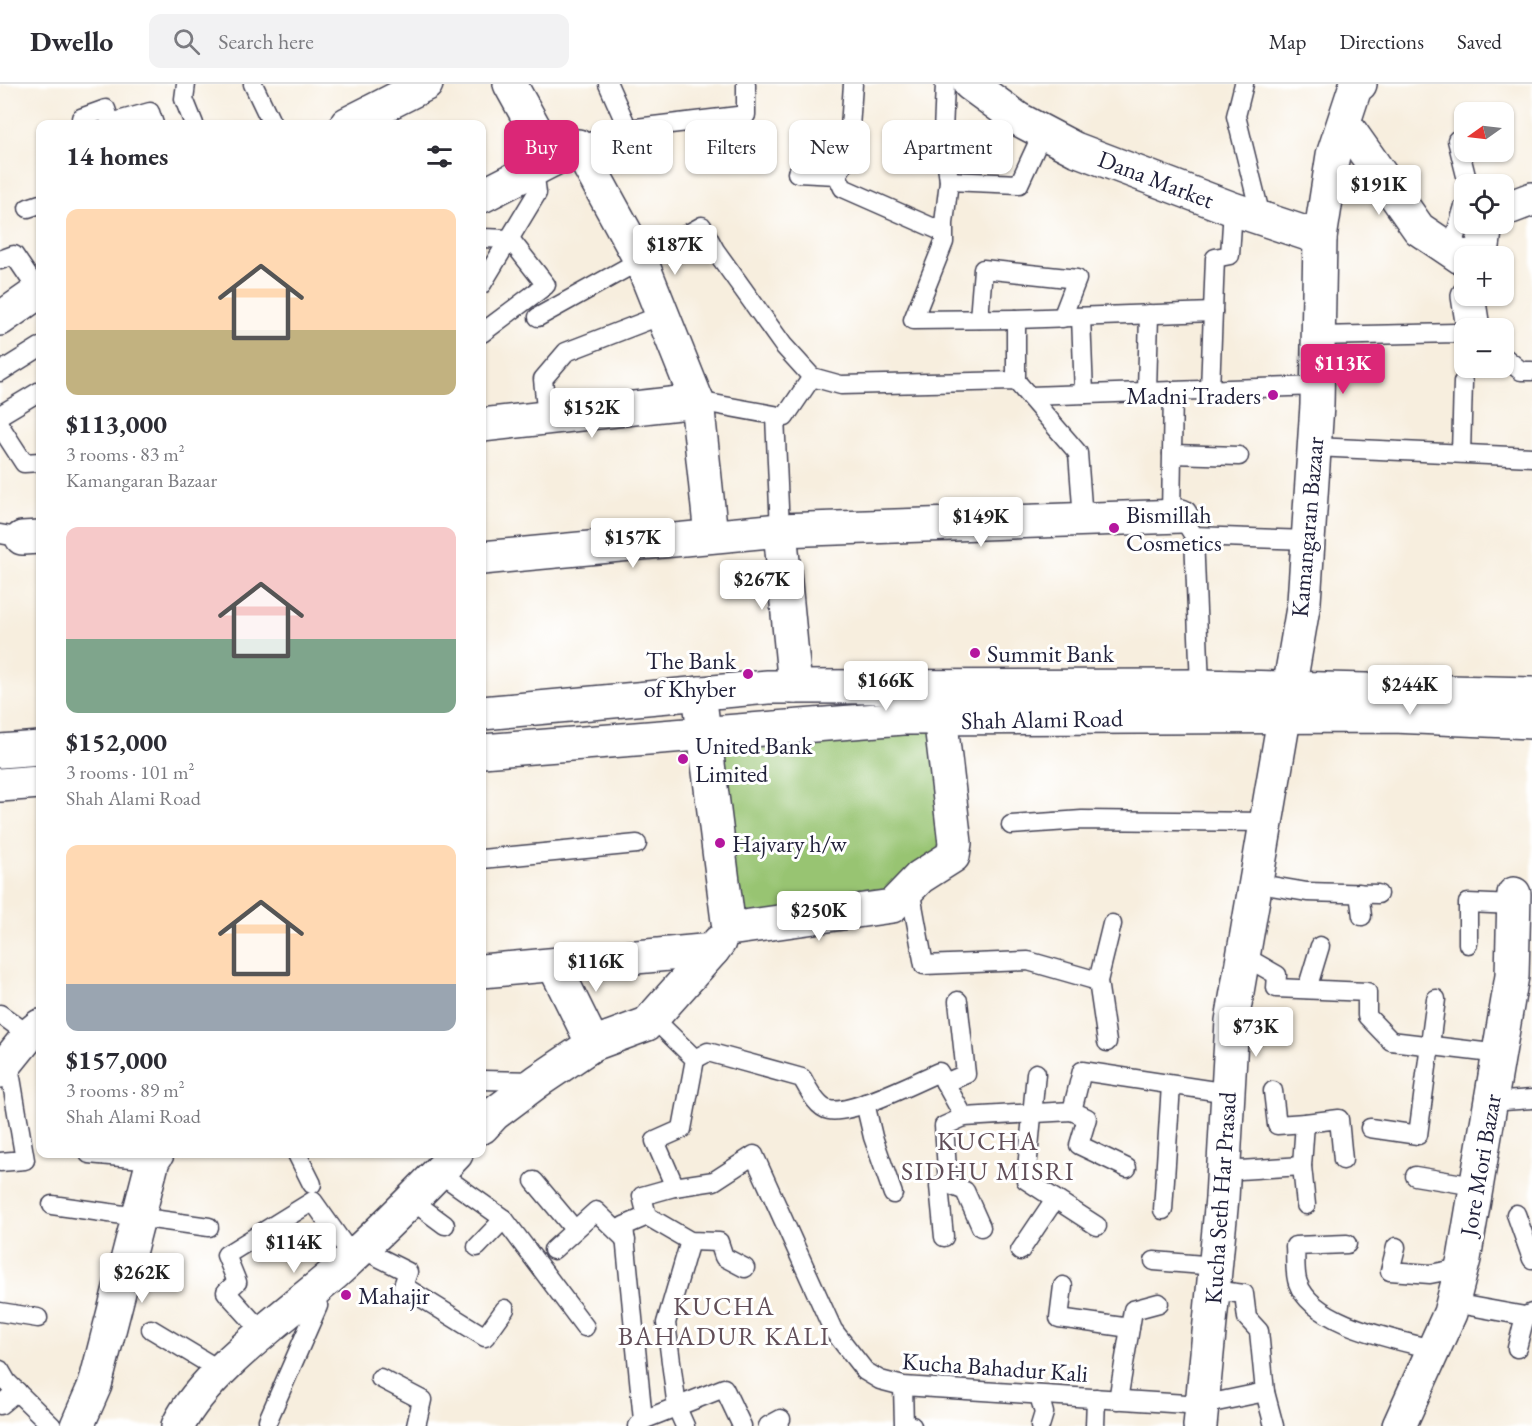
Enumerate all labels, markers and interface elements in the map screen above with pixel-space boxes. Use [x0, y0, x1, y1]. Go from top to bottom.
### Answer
search box [149, 14, 569, 68]
text: Dwello [30, 23, 113, 59]
icon: search [170, 25, 203, 58]
text: Search here [218, 27, 314, 56]
text: Map [1269, 28, 1306, 55]
text: Directions [1339, 28, 1424, 55]
text: Saved [1457, 28, 1502, 55]
north arrow [1454, 102, 1514, 162]
map controls [1454, 102, 1514, 378]
chip: Buy [504, 120, 579, 174]
chip: Rent [591, 120, 673, 174]
chip: Filters [685, 120, 777, 174]
chip: New [789, 120, 870, 174]
chip: Apartment [882, 120, 1013, 174]
text: 14 homes [66, 139, 168, 173]
icon: filters [423, 140, 456, 173]
street label: Dana Market [1094, 143, 1219, 215]
pin: $191K [1337, 165, 1421, 216]
text: $191K [1351, 171, 1407, 197]
button: locate [1454, 174, 1514, 234]
pin: $187K [633, 225, 717, 276]
text: $187K [647, 231, 703, 257]
button: + [1454, 246, 1514, 306]
icon: home [207, 248, 315, 356]
button: − [1454, 318, 1514, 378]
pin: $113K [1301, 344, 1385, 395]
text: $113K [1315, 350, 1371, 376]
place label: Madni Traders [1126, 380, 1261, 411]
pin: $152K [550, 388, 634, 439]
marker: Madni Traders [1266, 388, 1280, 402]
text: $152K [564, 394, 620, 420]
text: $113,000 [66, 407, 167, 441]
street label: Kamangaran Bazaar [1284, 435, 1330, 619]
text: 3 rooms · 83 m² [66, 441, 185, 467]
text: Kamangaran Bazaar [66, 467, 217, 493]
pin: $149K [939, 497, 1023, 548]
place label: Bismillah Cosmetics [1126, 499, 1222, 558]
text: $149K [953, 503, 1009, 529]
pin: $157K [591, 518, 675, 569]
marker: Bismillah Cosmetics [1107, 521, 1121, 535]
text: $157K [605, 524, 661, 550]
pin: $267K [720, 560, 804, 611]
icon: home [207, 566, 315, 674]
text: $267K [734, 566, 790, 592]
place label: Summit Bank [987, 638, 1115, 669]
place label: The Bank of Khyber [644, 645, 737, 704]
marker: Summit Bank [968, 646, 982, 660]
pin: $166K [844, 661, 928, 712]
pin: $244K [1368, 665, 1452, 716]
marker: The Bank of Khyber [741, 667, 755, 681]
text: $166K [858, 667, 914, 693]
text: $244K [1382, 671, 1438, 697]
street label: Shah Alami Road [961, 702, 1124, 736]
text: $152,000 [66, 725, 167, 759]
place label: United Bank Limited [695, 730, 813, 789]
marker: United Bank Limited [676, 752, 690, 766]
text: 3 rooms · 101 m² [66, 759, 194, 785]
text: Shah Alami Road [66, 785, 201, 811]
place label: Hajvary h/w [732, 828, 847, 859]
marker: Hajvary h/w [713, 836, 727, 850]
icon: home [207, 884, 315, 992]
pin: $250K [777, 891, 861, 942]
text: $250K [791, 897, 847, 923]
pin: $116K [554, 942, 638, 993]
text: $116K [568, 948, 624, 974]
pin: $73K [1220, 1007, 1292, 1058]
text: $73K [1233, 1013, 1279, 1039]
text: $157,000 [66, 1043, 167, 1077]
text: 3 rooms · 89 m² [66, 1077, 185, 1103]
street label: Kucha Seth Har Prasad [1197, 1090, 1243, 1305]
street label: Jore Mori Bazar [1452, 1092, 1508, 1240]
text: Shah Alami Road [66, 1103, 201, 1129]
district label: KUCHA SIDHU MISRI [901, 1124, 1075, 1188]
pin: $114K [252, 1223, 336, 1274]
text: $114K [266, 1229, 322, 1255]
pin: $262K [100, 1253, 184, 1304]
text: $262K [114, 1259, 170, 1285]
place label: Mahajir [358, 1280, 430, 1311]
marker: Mahajir [339, 1288, 353, 1302]
district label: KUCHA BAHADUR KALI [618, 1289, 830, 1353]
street label: Kucha Bahadur Kali [901, 1345, 1089, 1389]

